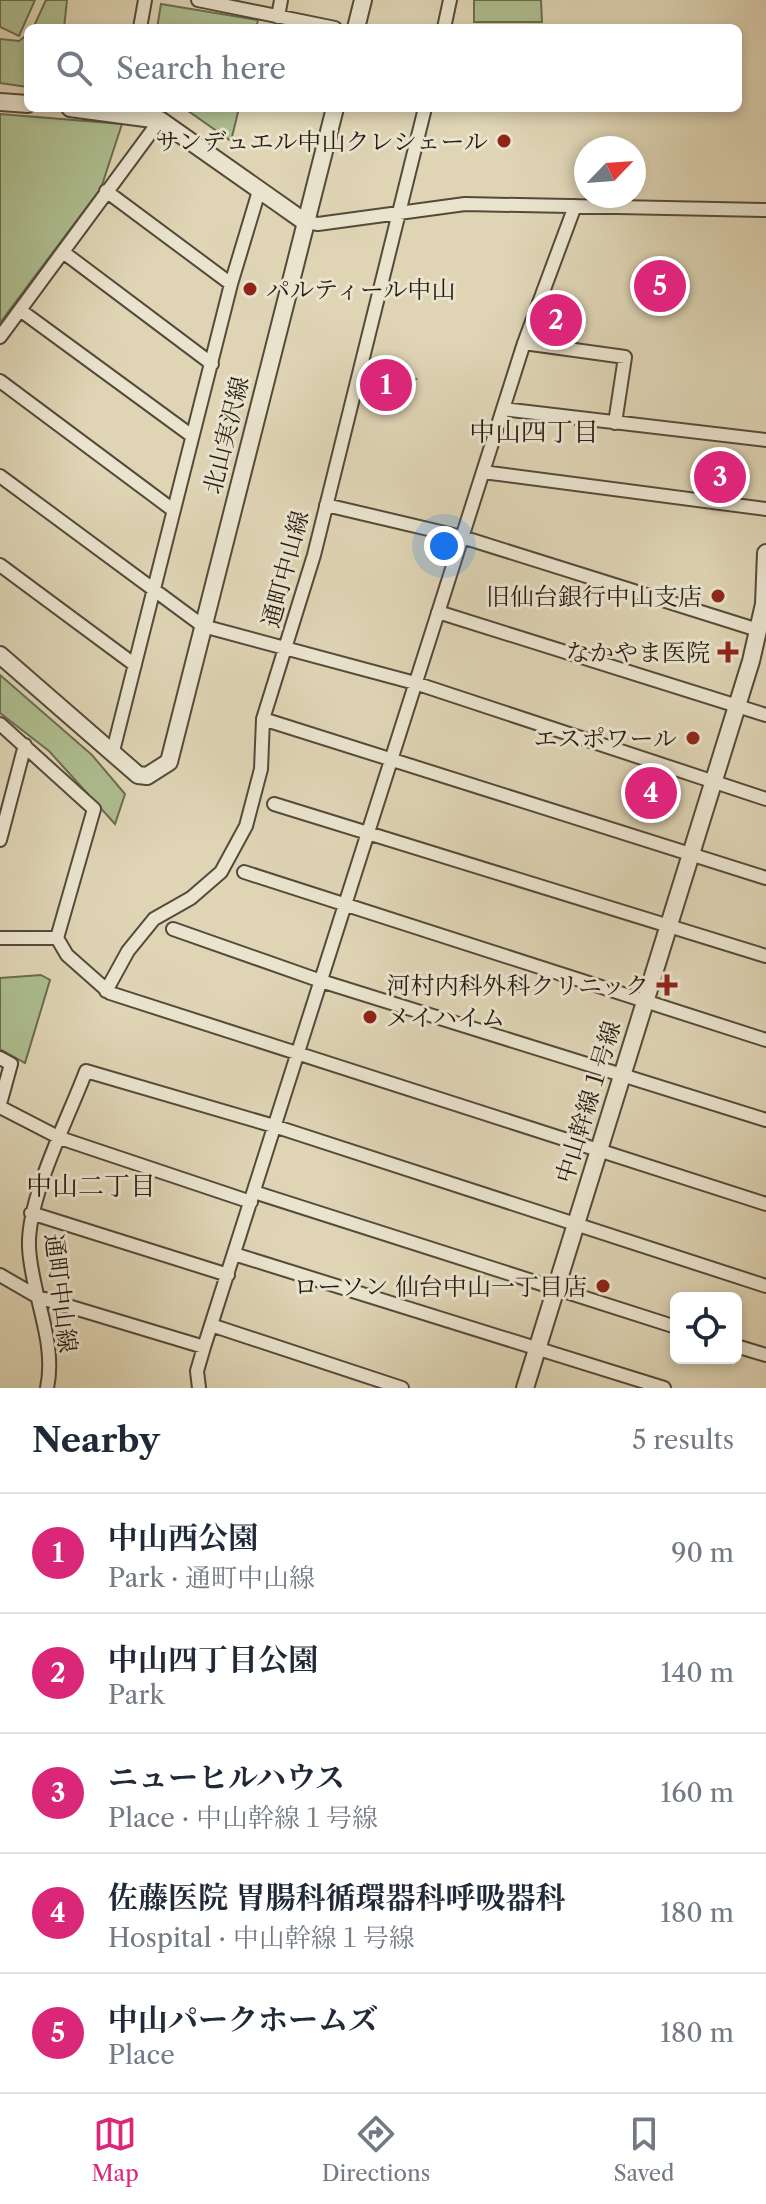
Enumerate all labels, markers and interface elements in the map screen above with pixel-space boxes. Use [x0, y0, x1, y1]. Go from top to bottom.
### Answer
search box [24, 24, 742, 112]
icon: search [52, 46, 96, 90]
text: Search here [116, 50, 286, 87]
place label: サンデュエル中山クレシェール [155, 127, 488, 156]
marker: サンデュエル中山クレシェール [495, 132, 513, 150]
north arrow [574, 136, 646, 208]
pin: 5 [634, 256, 686, 316]
place label: パルティール中山 [266, 275, 456, 304]
marker: パルティール中山 [241, 280, 259, 298]
pin: 2 [530, 290, 582, 350]
pin: 1 [360, 355, 412, 415]
street label: 北山実沢線 [197, 373, 255, 497]
district label: 中山四丁目 [469, 416, 599, 448]
pin: 3 [694, 447, 746, 507]
street label: 通町中山線 [255, 507, 315, 631]
your location [424, 526, 464, 566]
place label: 旧仙台銀行中山支店 [486, 582, 702, 611]
marker: 旧仙台銀行中山支店 [709, 587, 727, 605]
place label: なかやま医院 [566, 638, 710, 667]
marker: なかやま医院 [717, 641, 739, 663]
place label: エスポワール [533, 724, 677, 753]
marker: エスポワール [684, 729, 702, 747]
pin: 4 [625, 763, 677, 823]
place label: 河村内科外科クリニック [386, 971, 649, 1000]
marker: 河村内科外科クリニック [656, 974, 678, 996]
place label: メイハイム [386, 1003, 505, 1032]
marker: メイハイム [361, 1008, 379, 1026]
street label: 中山幹線１号線 [550, 1017, 626, 1187]
district label: 中山二丁目 [26, 1170, 156, 1202]
street label: 通町中山線 [39, 1232, 83, 1354]
place label: ローソン 仙台中山一丁目店 [294, 1272, 587, 1301]
marker: ローソン 仙台中山一丁目店 [594, 1277, 612, 1295]
map controls [670, 1292, 742, 1364]
button: locate [670, 1292, 742, 1364]
text: Nearby [32, 1419, 160, 1461]
text: 5 results [632, 1424, 734, 1456]
text: 中山西公園 [108, 1519, 258, 1556]
text: 1 [52, 1537, 64, 1569]
text: 90 m [671, 1537, 734, 1569]
text: Park · 通町中山線 [108, 1562, 315, 1594]
text: 中山四丁目公園 [108, 1641, 318, 1678]
text: 2 [50, 1657, 66, 1689]
text: 140 m [660, 1657, 734, 1689]
text: Park [108, 1679, 165, 1711]
text: ニューヒルハウス [108, 1759, 345, 1796]
text: 3 [51, 1777, 65, 1809]
text: 160 m [660, 1777, 734, 1809]
text: Place · 中山幹線１号線 [108, 1802, 378, 1834]
text: 佐藤医院 胃腸科循環器科呼吸器科 [108, 1879, 566, 1916]
text: 4 [50, 1897, 66, 1929]
text: 180 m [660, 1897, 734, 1929]
text: Hospital · 中山幹線１号線 [108, 1922, 415, 1954]
text: 中山パークホームズ [108, 2001, 378, 2038]
text: 5 [51, 2017, 65, 2049]
text: 180 m [660, 2017, 734, 2049]
text: Place [108, 2039, 175, 2071]
tab: Map [91, 2112, 139, 2187]
tab: Directions [322, 2112, 430, 2187]
tab: Saved [613, 2112, 674, 2187]

